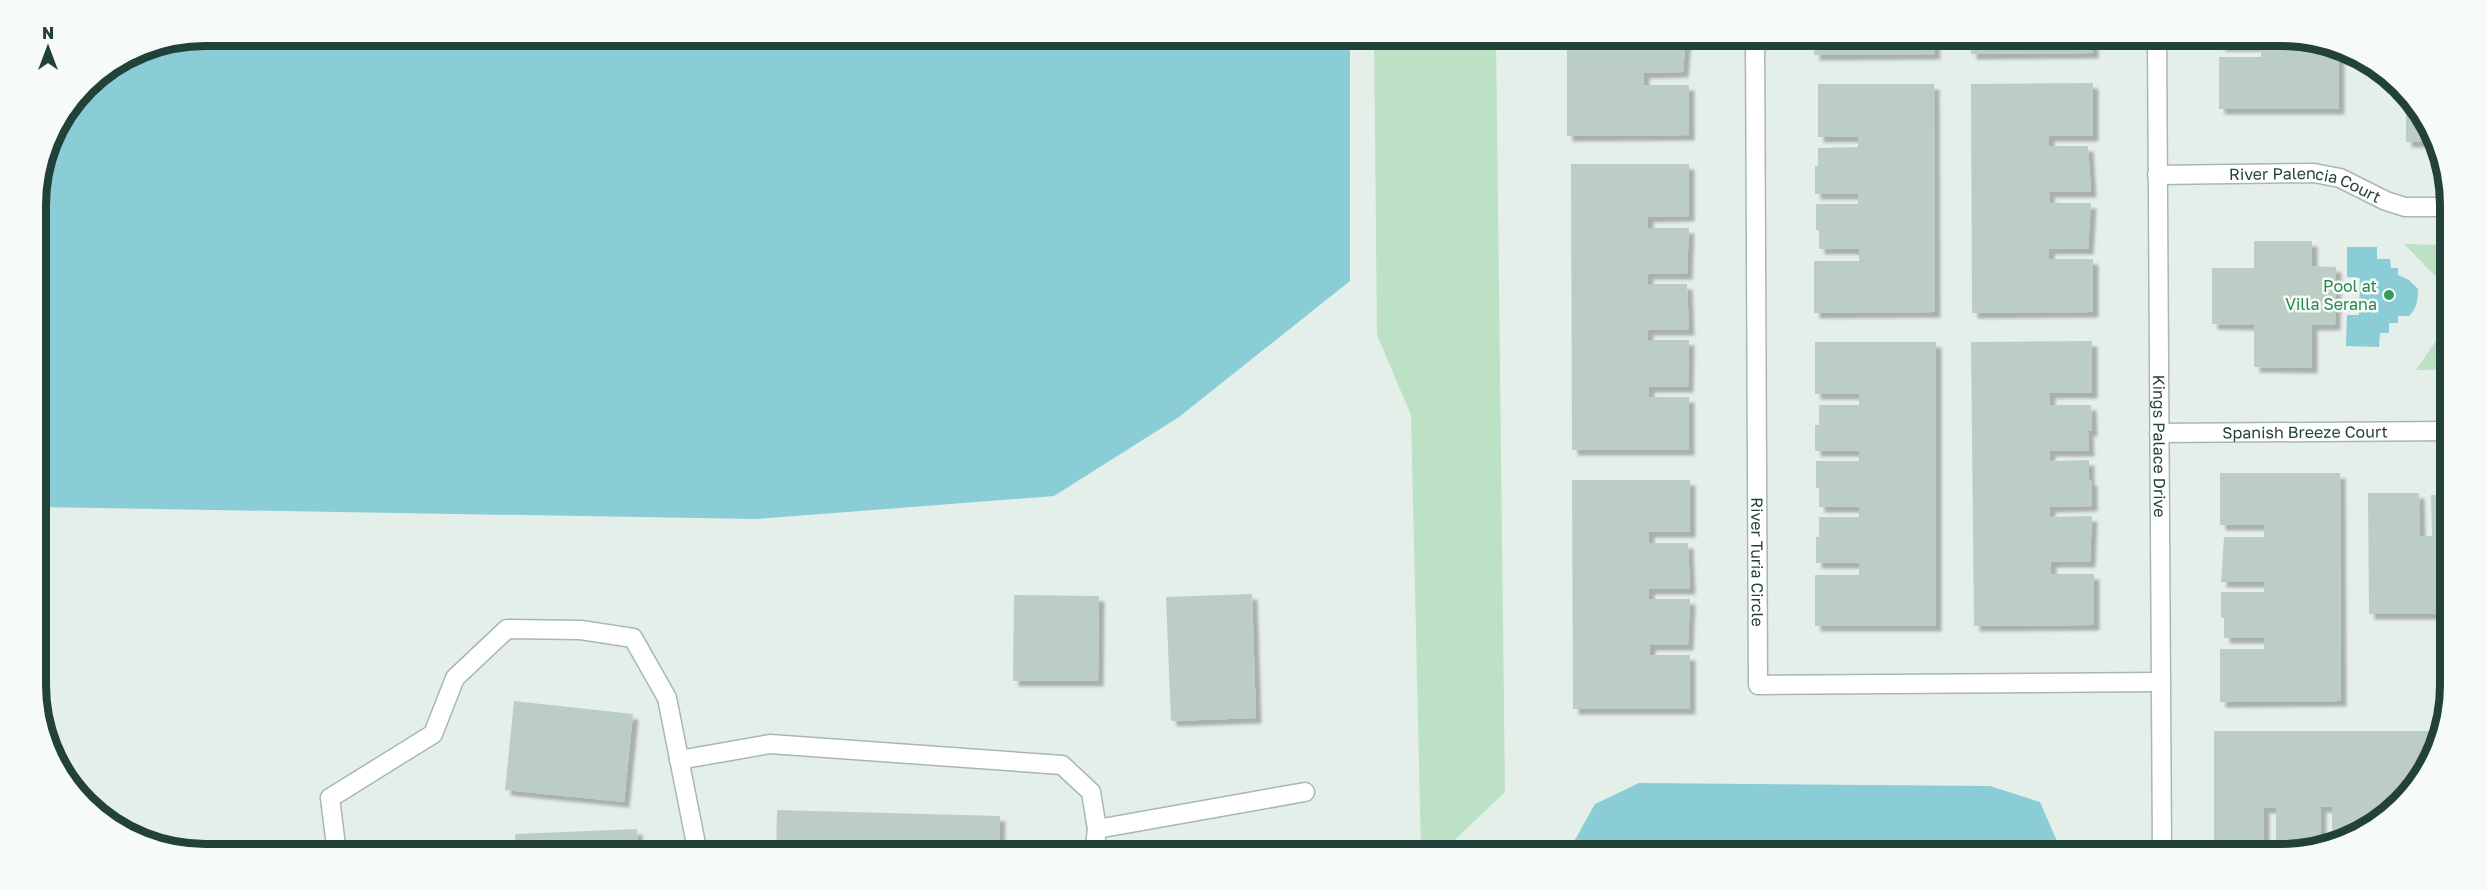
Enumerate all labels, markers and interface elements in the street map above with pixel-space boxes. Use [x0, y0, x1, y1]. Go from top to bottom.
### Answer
north arrow [18, 18, 78, 78]
text: N [42, 23, 54, 43]
street label: River Palencia Court [2229, 163, 2384, 207]
place label: Pool at Villa Serana [2285, 276, 2377, 314]
marker: Pool at Villa Serana [2382, 288, 2396, 302]
street label: Kings Palace Drive [2149, 375, 2170, 517]
street label: Spanish Breeze Court [2222, 421, 2388, 443]
street label: River Turia Circle [1747, 497, 1768, 627]

